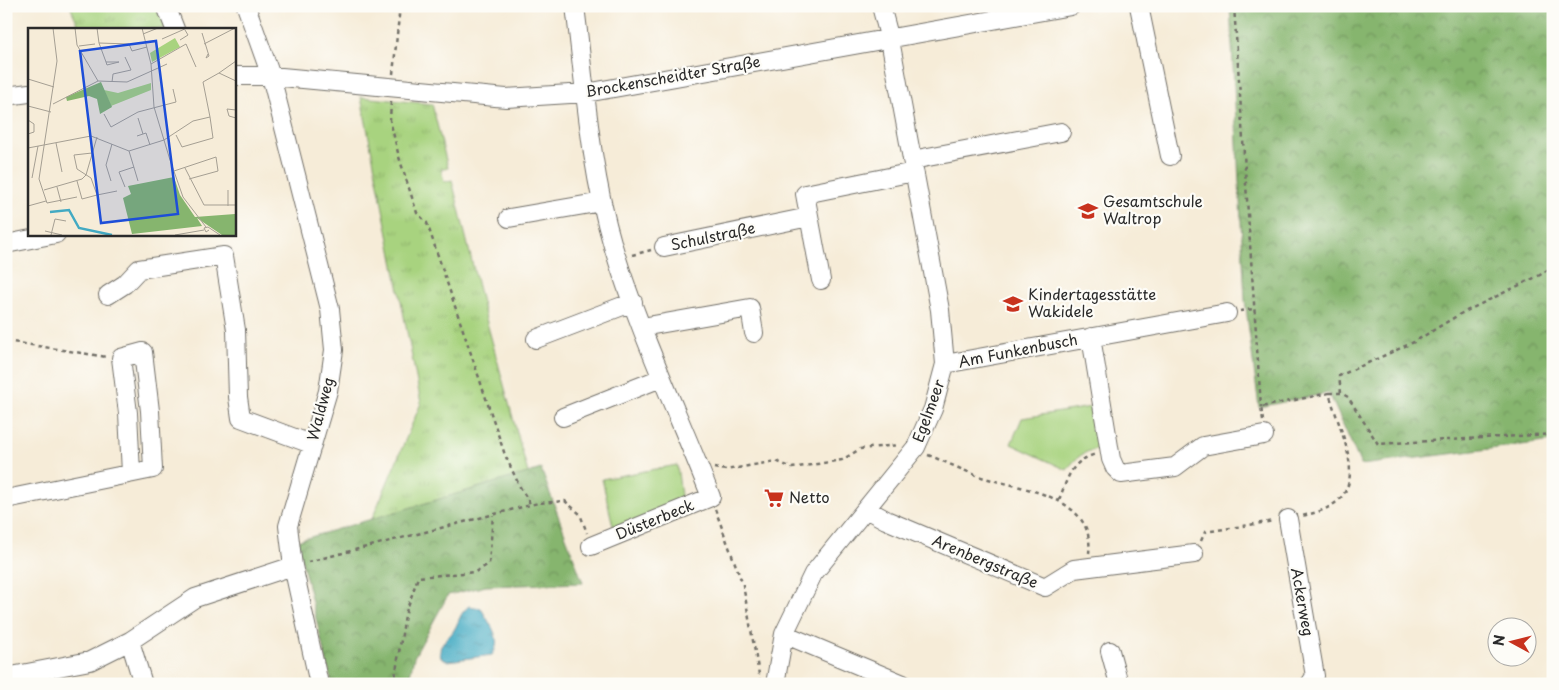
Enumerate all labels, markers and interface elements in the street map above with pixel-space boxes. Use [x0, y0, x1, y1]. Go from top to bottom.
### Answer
inset map [28, 28, 235, 235]
street label: Brockenscheidter Straße [583, 49, 762, 102]
place label: Gesamtschule Waltrop [1103, 189, 1203, 229]
school or university icon: Gesamtschule Waltrop [1077, 200, 1099, 222]
street label: Schulstraße [668, 215, 757, 256]
place label: Kindertagesstätte Wakidele [1028, 282, 1156, 322]
school or university icon: Kindertagesstätte Wakidele [1002, 293, 1024, 315]
street label: Am Funkenbusch [956, 327, 1079, 372]
street label: Waldweg [300, 374, 339, 443]
street label: Egelmeer [906, 376, 950, 445]
place label: Netto [789, 485, 830, 508]
supermarket icon: Netto [763, 487, 785, 509]
street label: Düsterbeck [612, 492, 697, 545]
street label: Arenbergstraße [929, 528, 1042, 593]
street label: Ackerweg [1286, 566, 1321, 638]
north arrow [1486, 618, 1536, 668]
text: N [1488, 634, 1510, 647]

